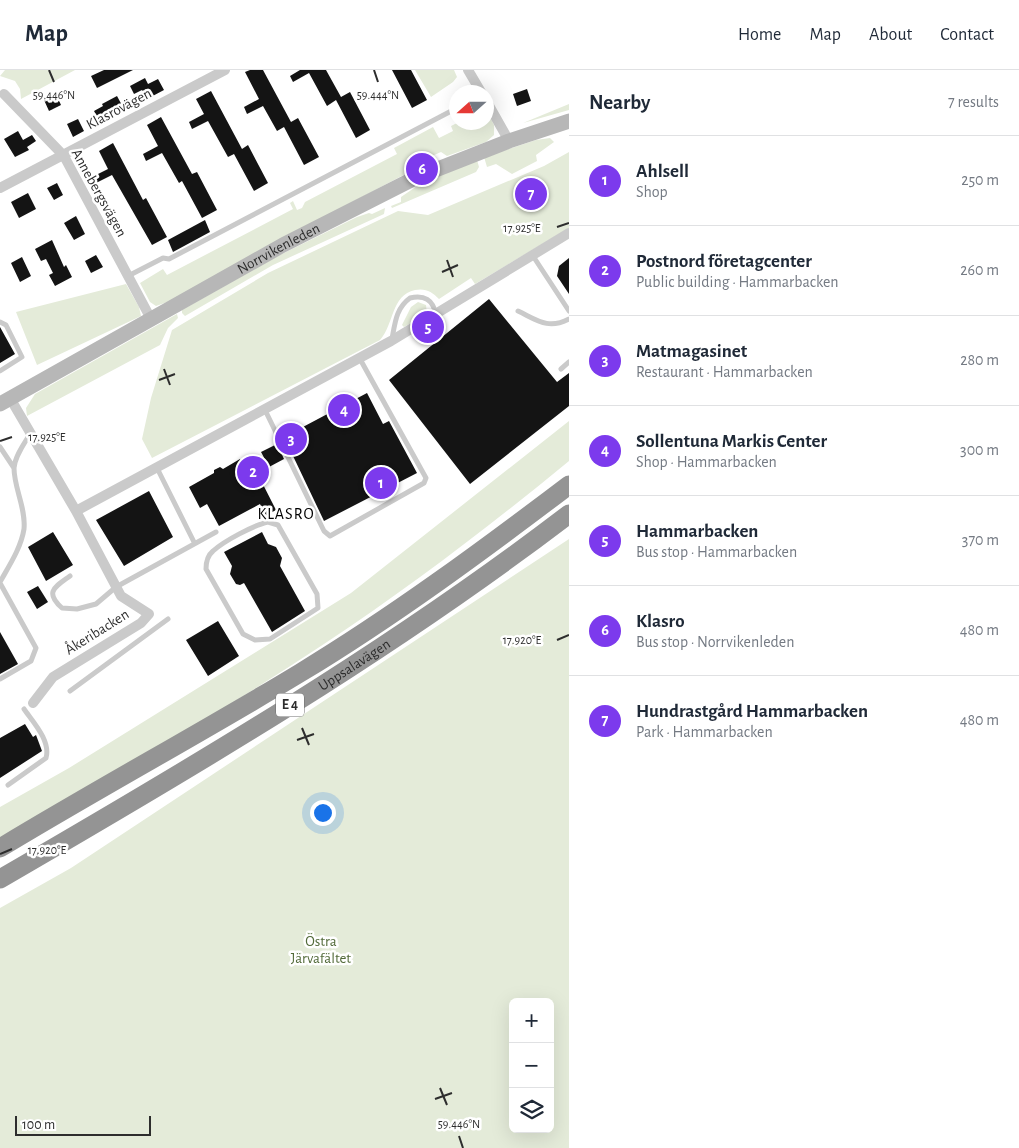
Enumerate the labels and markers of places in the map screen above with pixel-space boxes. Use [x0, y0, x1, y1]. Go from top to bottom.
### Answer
pin: 6 [406, 150, 438, 188]
pin: 7 [515, 175, 547, 213]
pin: 5 [412, 308, 444, 346]
pin: 4 [328, 391, 360, 429]
pin: 3 [275, 420, 307, 458]
pin: 2 [237, 453, 269, 491]
pin: 1 [365, 464, 397, 502]

